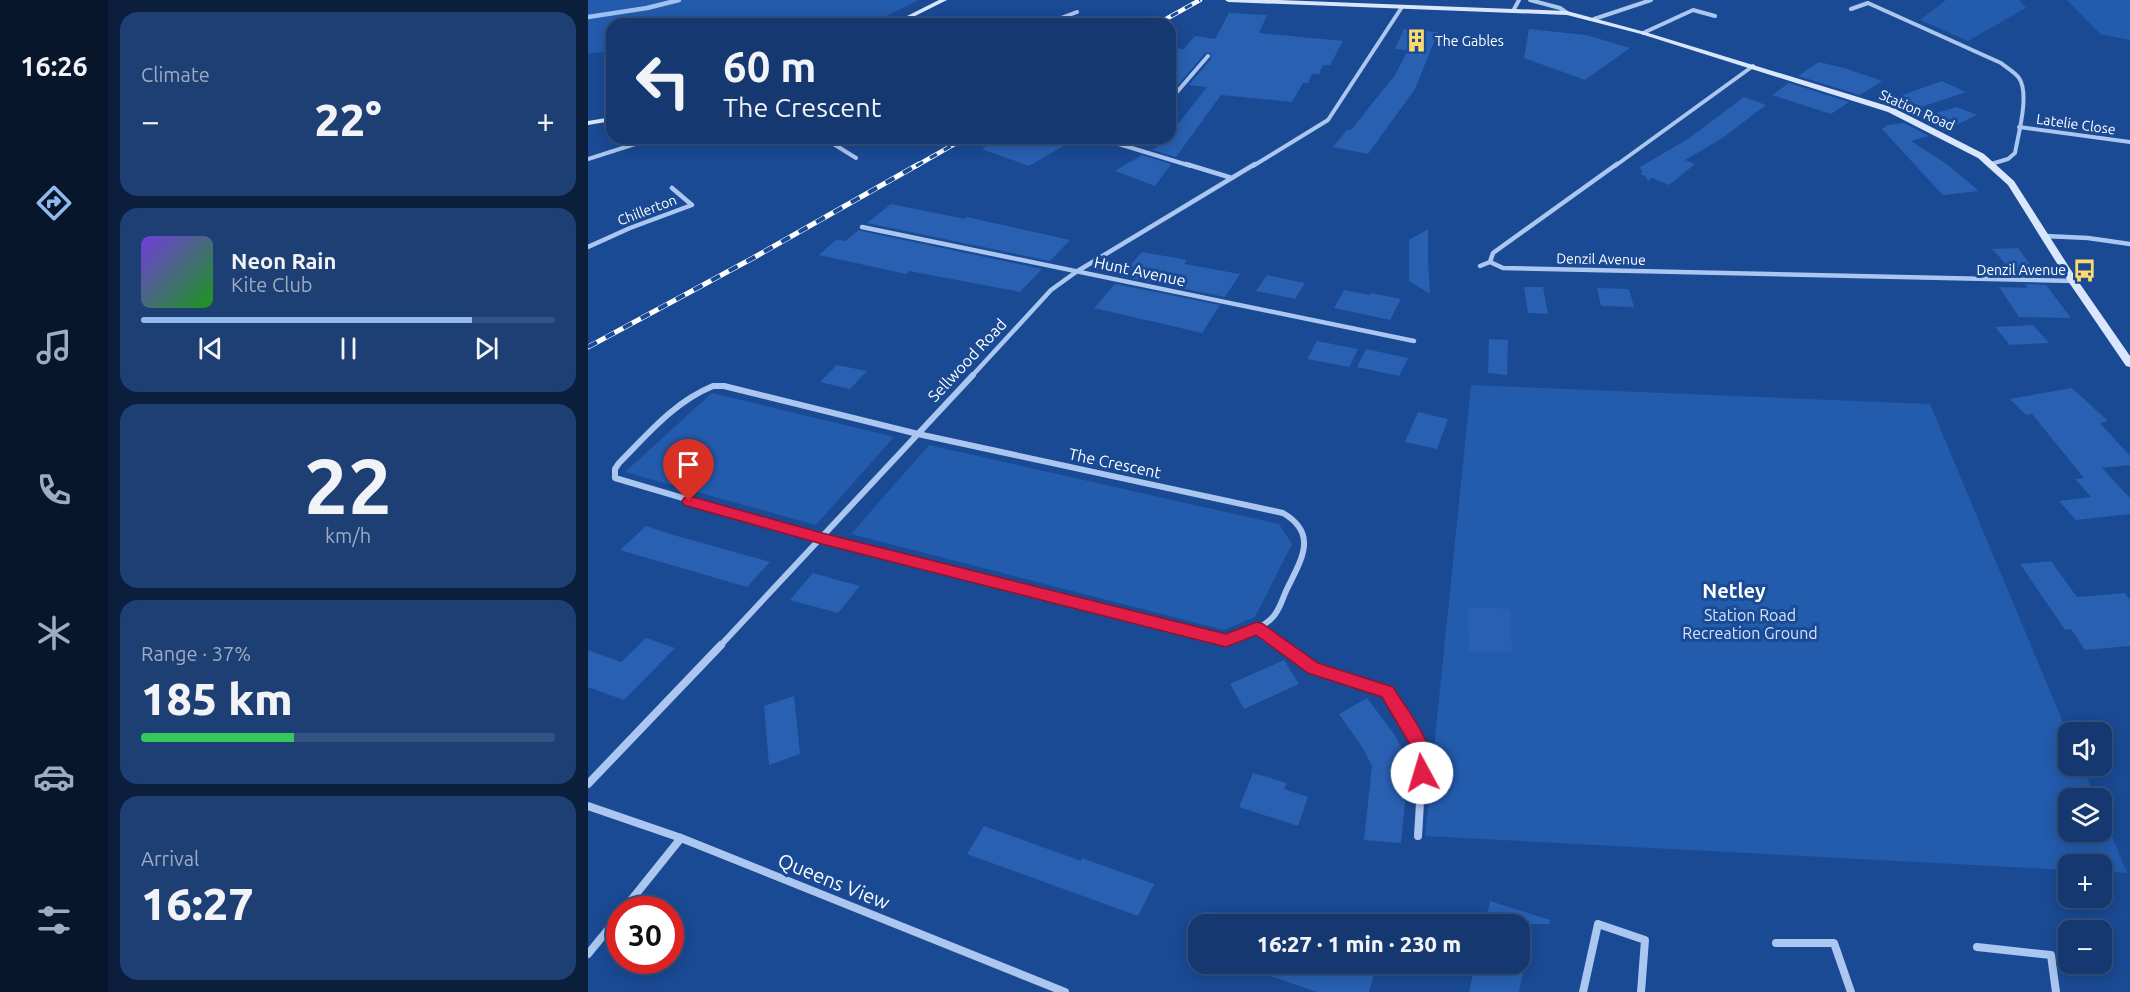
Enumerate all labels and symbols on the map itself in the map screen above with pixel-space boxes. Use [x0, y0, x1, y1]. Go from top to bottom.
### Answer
building icon: The Gables [1404, 28, 1430, 54]
place label: The Gables [1435, 33, 1504, 49]
street label: Station Road [1877, 86, 1957, 134]
street label: Latelie Close [2035, 111, 2117, 137]
street label: Chillerton [615, 191, 679, 229]
street label: Denzil Avenue [1556, 250, 1646, 268]
street label: Hunt Avenue [1093, 252, 1187, 290]
bus stop icon: Denzil Avenue [2071, 257, 2097, 283]
place label: Denzil Avenue [1977, 262, 2066, 278]
street label: Sellwood Road [924, 315, 1010, 405]
pin [663, 439, 714, 501]
street label: The Crescent [1067, 444, 1163, 482]
district label: Netley [1702, 579, 1766, 602]
park label: Station Road Recreation Ground [1682, 606, 1818, 642]
position arrow [1390, 741, 1454, 805]
street label: Queens View [775, 848, 894, 914]
speed limit sign: 30 [606, 896, 684, 974]

